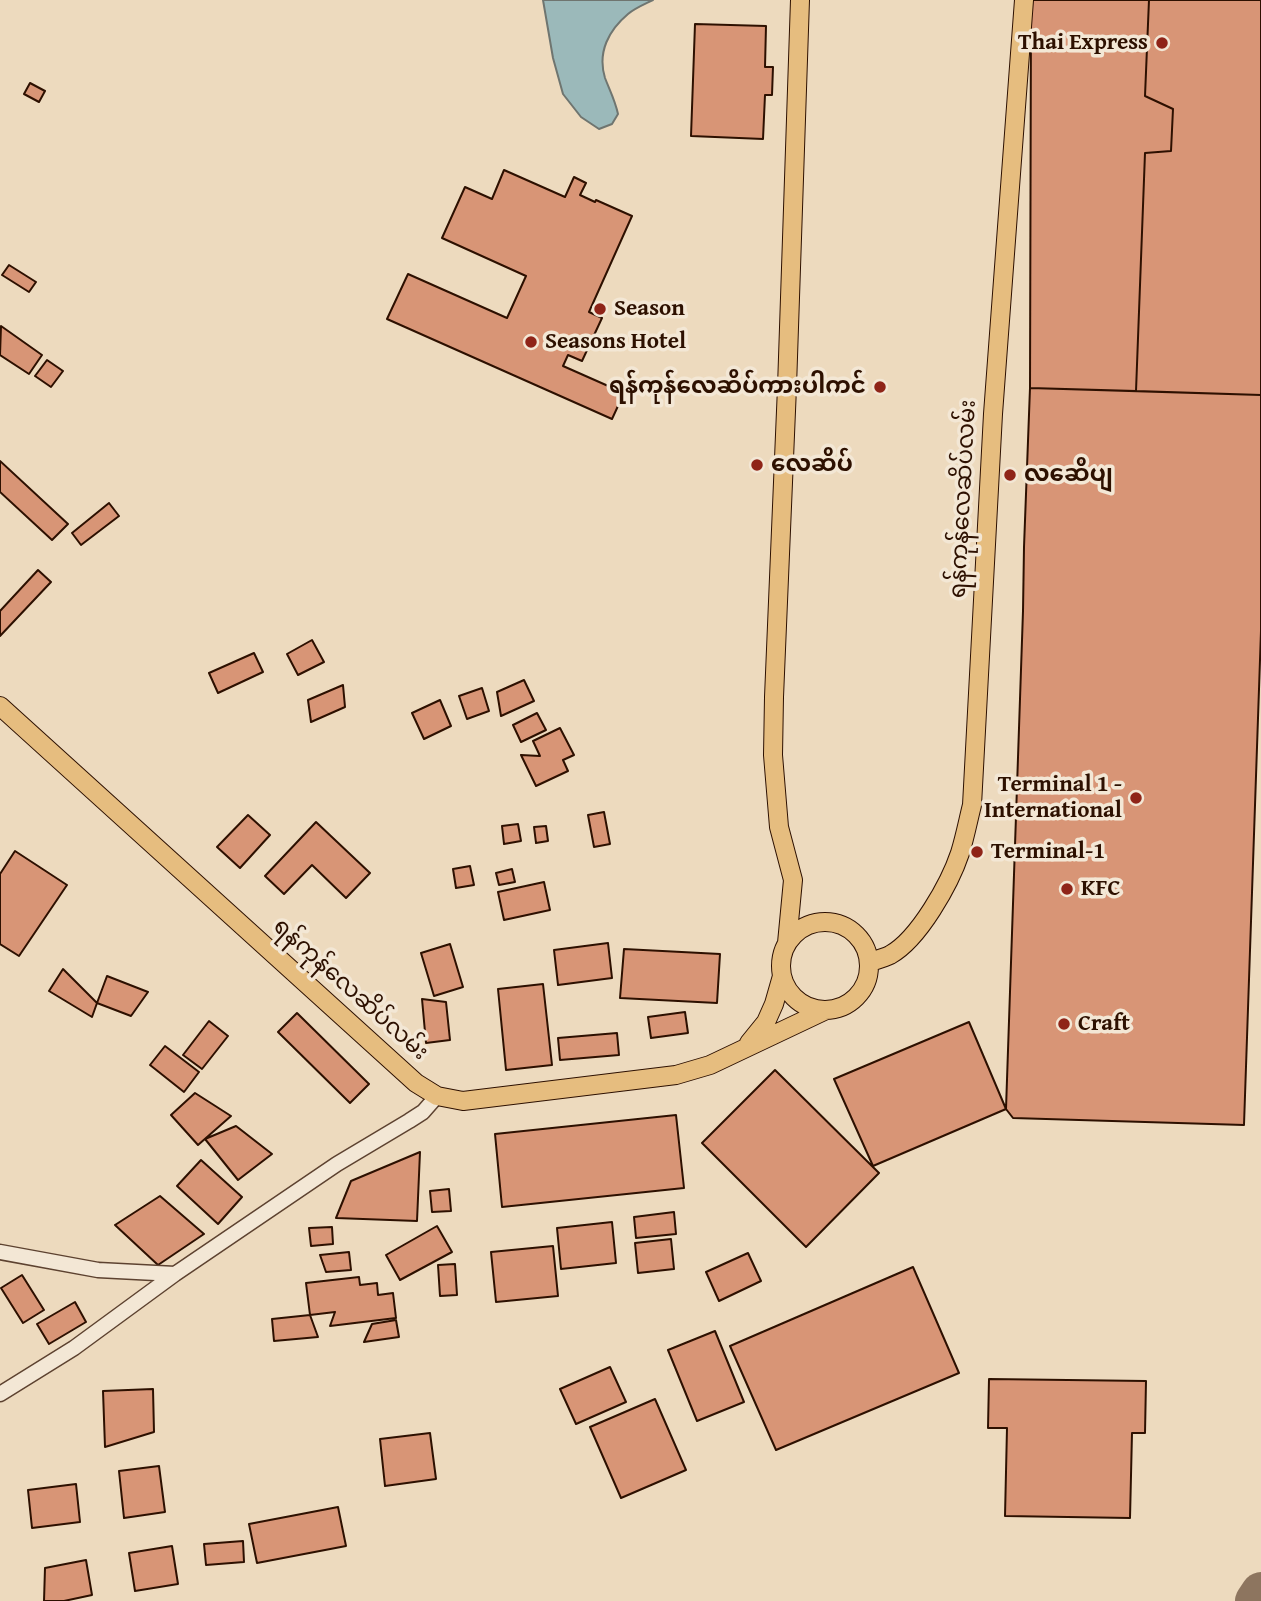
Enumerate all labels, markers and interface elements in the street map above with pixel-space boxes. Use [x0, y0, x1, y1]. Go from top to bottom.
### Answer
place label: Thai Express [1018, 29, 1148, 57]
marker: Thai Express [1154, 35, 1170, 51]
place label: Season [614, 295, 685, 323]
marker: Season [592, 301, 608, 317]
place label: Seasons Hotel [545, 328, 686, 356]
marker: Seasons Hotel [523, 334, 539, 350]
place label: ရန်ကုန်လေဆိပ်ကားပါကင် [609, 373, 866, 401]
marker: ရန်ကုန်လေဆိပ်ကားပါကင် [872, 379, 888, 395]
street label: ရန်ကုန်လေဆိပ်လမ်း [945, 399, 983, 599]
place label: လေဆိပ် [771, 451, 853, 479]
marker: လေဆိပ် [749, 457, 765, 473]
place label: လဆေိပျ [1024, 461, 1113, 489]
marker: လဆေိပျ [1002, 467, 1018, 483]
place label: Terminal 1 - International [984, 771, 1122, 825]
marker: Terminal 1 - International [1128, 790, 1144, 806]
place label: Terminal-1 [991, 838, 1105, 866]
marker: Terminal-1 [969, 844, 985, 860]
place label: KFC [1081, 875, 1120, 903]
marker: KFC [1059, 881, 1075, 897]
street label: ရန်ကုန်လေဆိပ်လမ်း [267, 913, 433, 1067]
place label: Craft [1078, 1010, 1130, 1038]
marker: Craft [1056, 1016, 1072, 1032]

